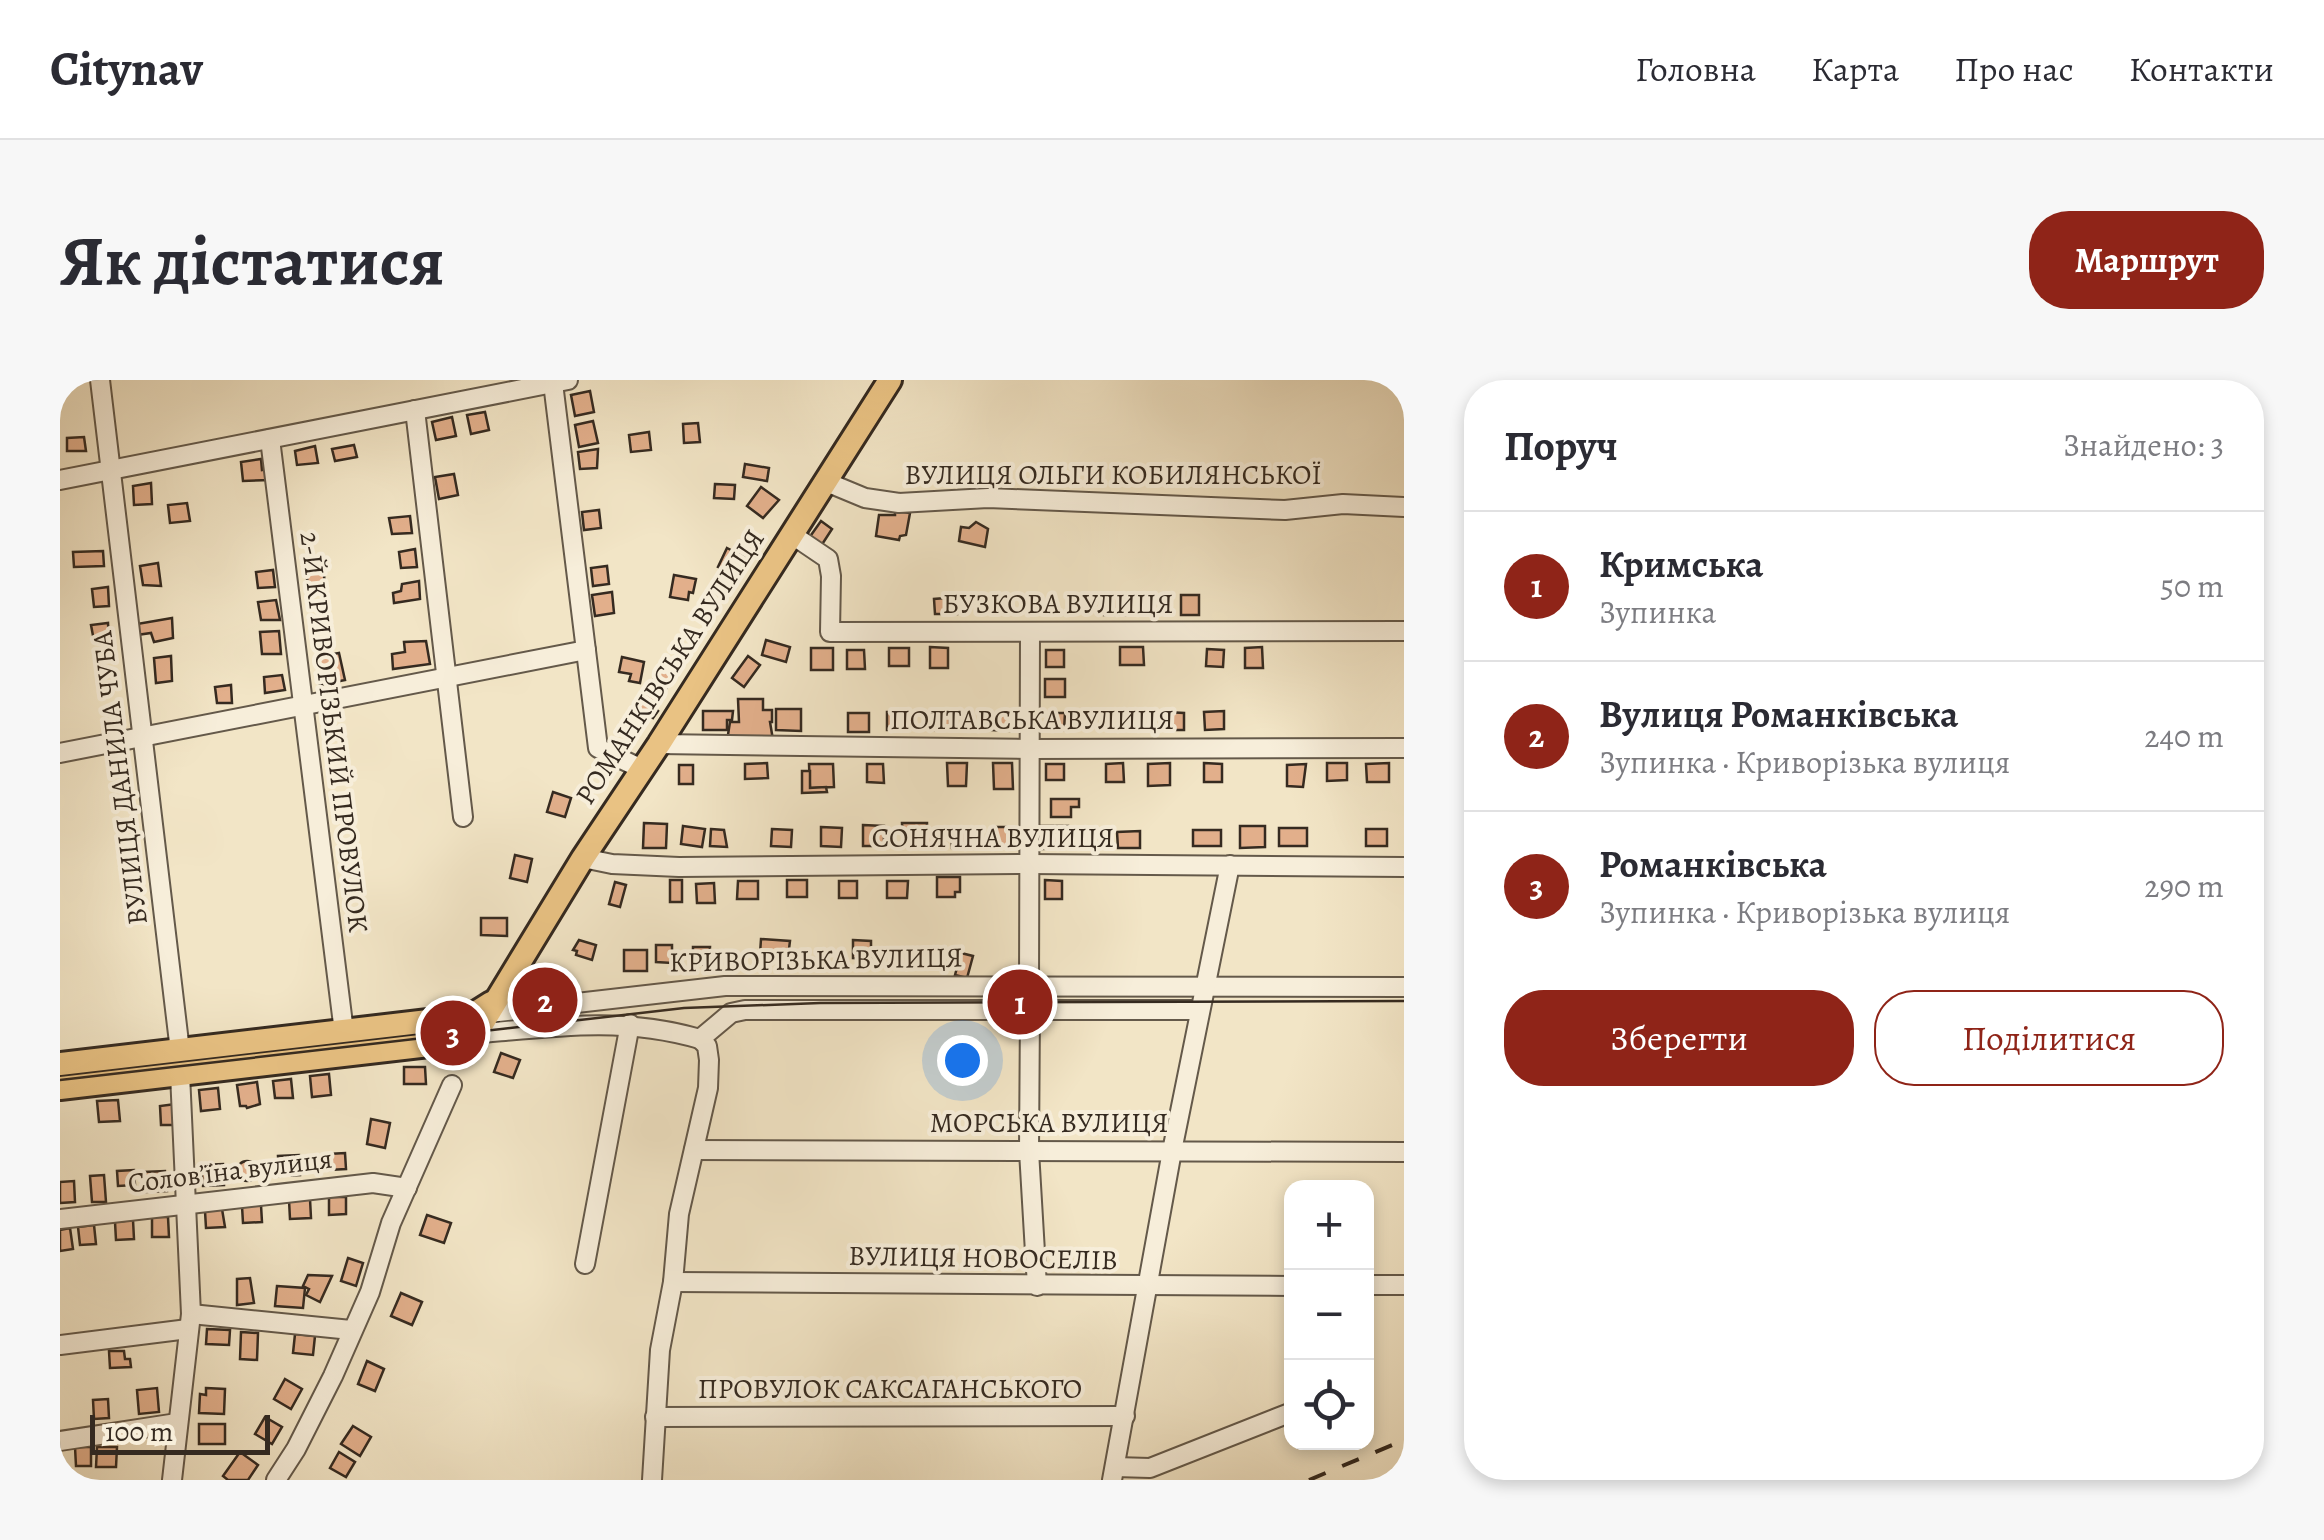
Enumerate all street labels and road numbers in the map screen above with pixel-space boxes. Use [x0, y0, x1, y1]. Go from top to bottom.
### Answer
street label: ВУЛИЦЯ ОЛЬГИ КОБИЛЯНСЬКОЇ [904, 456, 1322, 494]
street label: РОМАНКІВСЬКА ВУЛИЦЯ [567, 522, 773, 812]
street label: 2-Й КРИВОРІЗЬКИЙ ПРОВУЛОК [291, 529, 377, 935]
street label: БУЗКОВА ВУЛИЦЯ [943, 585, 1173, 623]
street label: ВУЛИЦЯ ДАНИЛА ЧУБА [83, 628, 157, 927]
street label: ПОЛТАВСЬКА ВУЛИЦЯ [890, 701, 1174, 739]
street label: СОНЯЧНА ВУЛИЦЯ [872, 819, 1114, 857]
street label: КРИВОРІЗЬКА ВУЛИЦЯ [669, 938, 963, 982]
street label: МОРСЬКА ВУЛИЦЯ [930, 1104, 1168, 1142]
street label: Соловʼїна вулиця [126, 1140, 334, 1202]
street label: ВУЛИЦЯ НОВОСЕЛІВ [848, 1237, 1118, 1279]
street label: ПРОВУЛОК САКСАГАНСЬКОГО [698, 1370, 1082, 1408]

